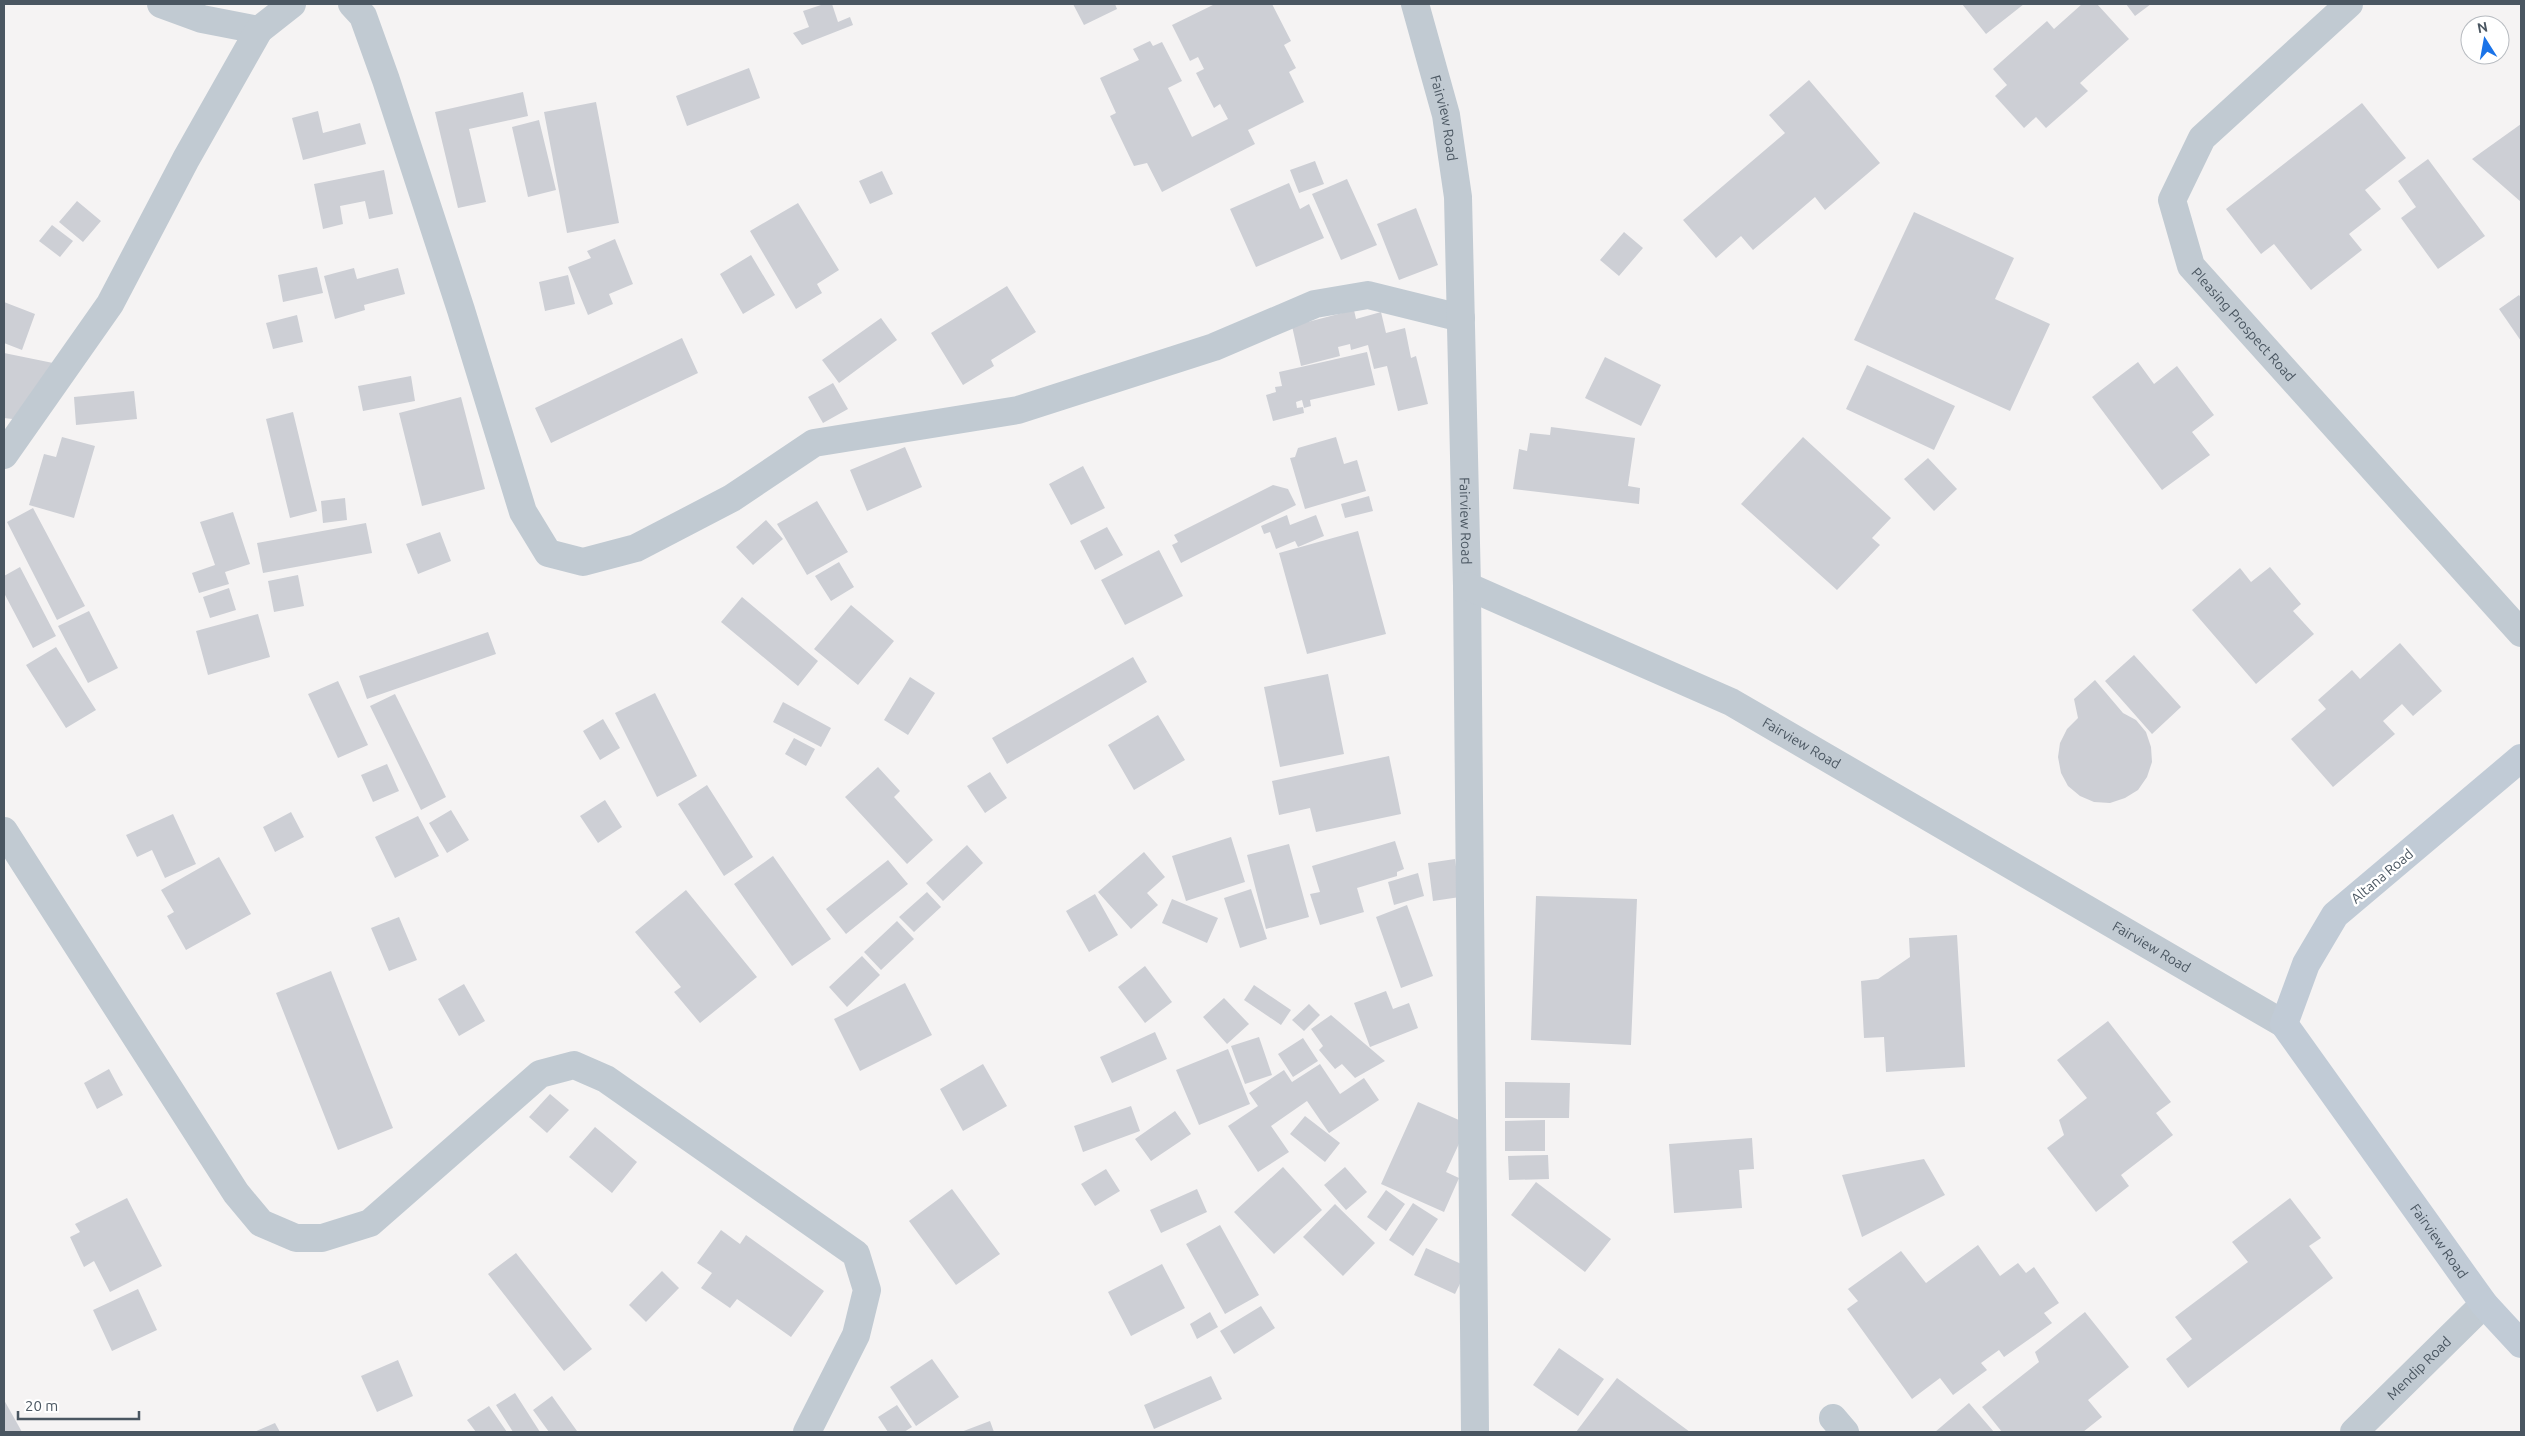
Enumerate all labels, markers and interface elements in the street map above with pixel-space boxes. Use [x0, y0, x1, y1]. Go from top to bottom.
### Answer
north arrow [2460, 15, 2510, 65]
text: N [2476, 18, 2489, 36]
street label: Fairview Road [1427, 73, 1461, 162]
street label: Pleasing Prospect Road [2188, 264, 2299, 384]
street label: Fairview Road [1456, 477, 1475, 565]
street label: Fairview Road [1760, 714, 1843, 772]
street label: Altana Road [2348, 845, 2416, 907]
street label: Fairview Road [2110, 918, 2193, 976]
street label: Fairview Road [2407, 1201, 2471, 1281]
street label: Mendip Road [2384, 1333, 2454, 1403]
scale bar [18, 1388, 139, 1420]
text: 20 m [25, 1397, 58, 1414]

